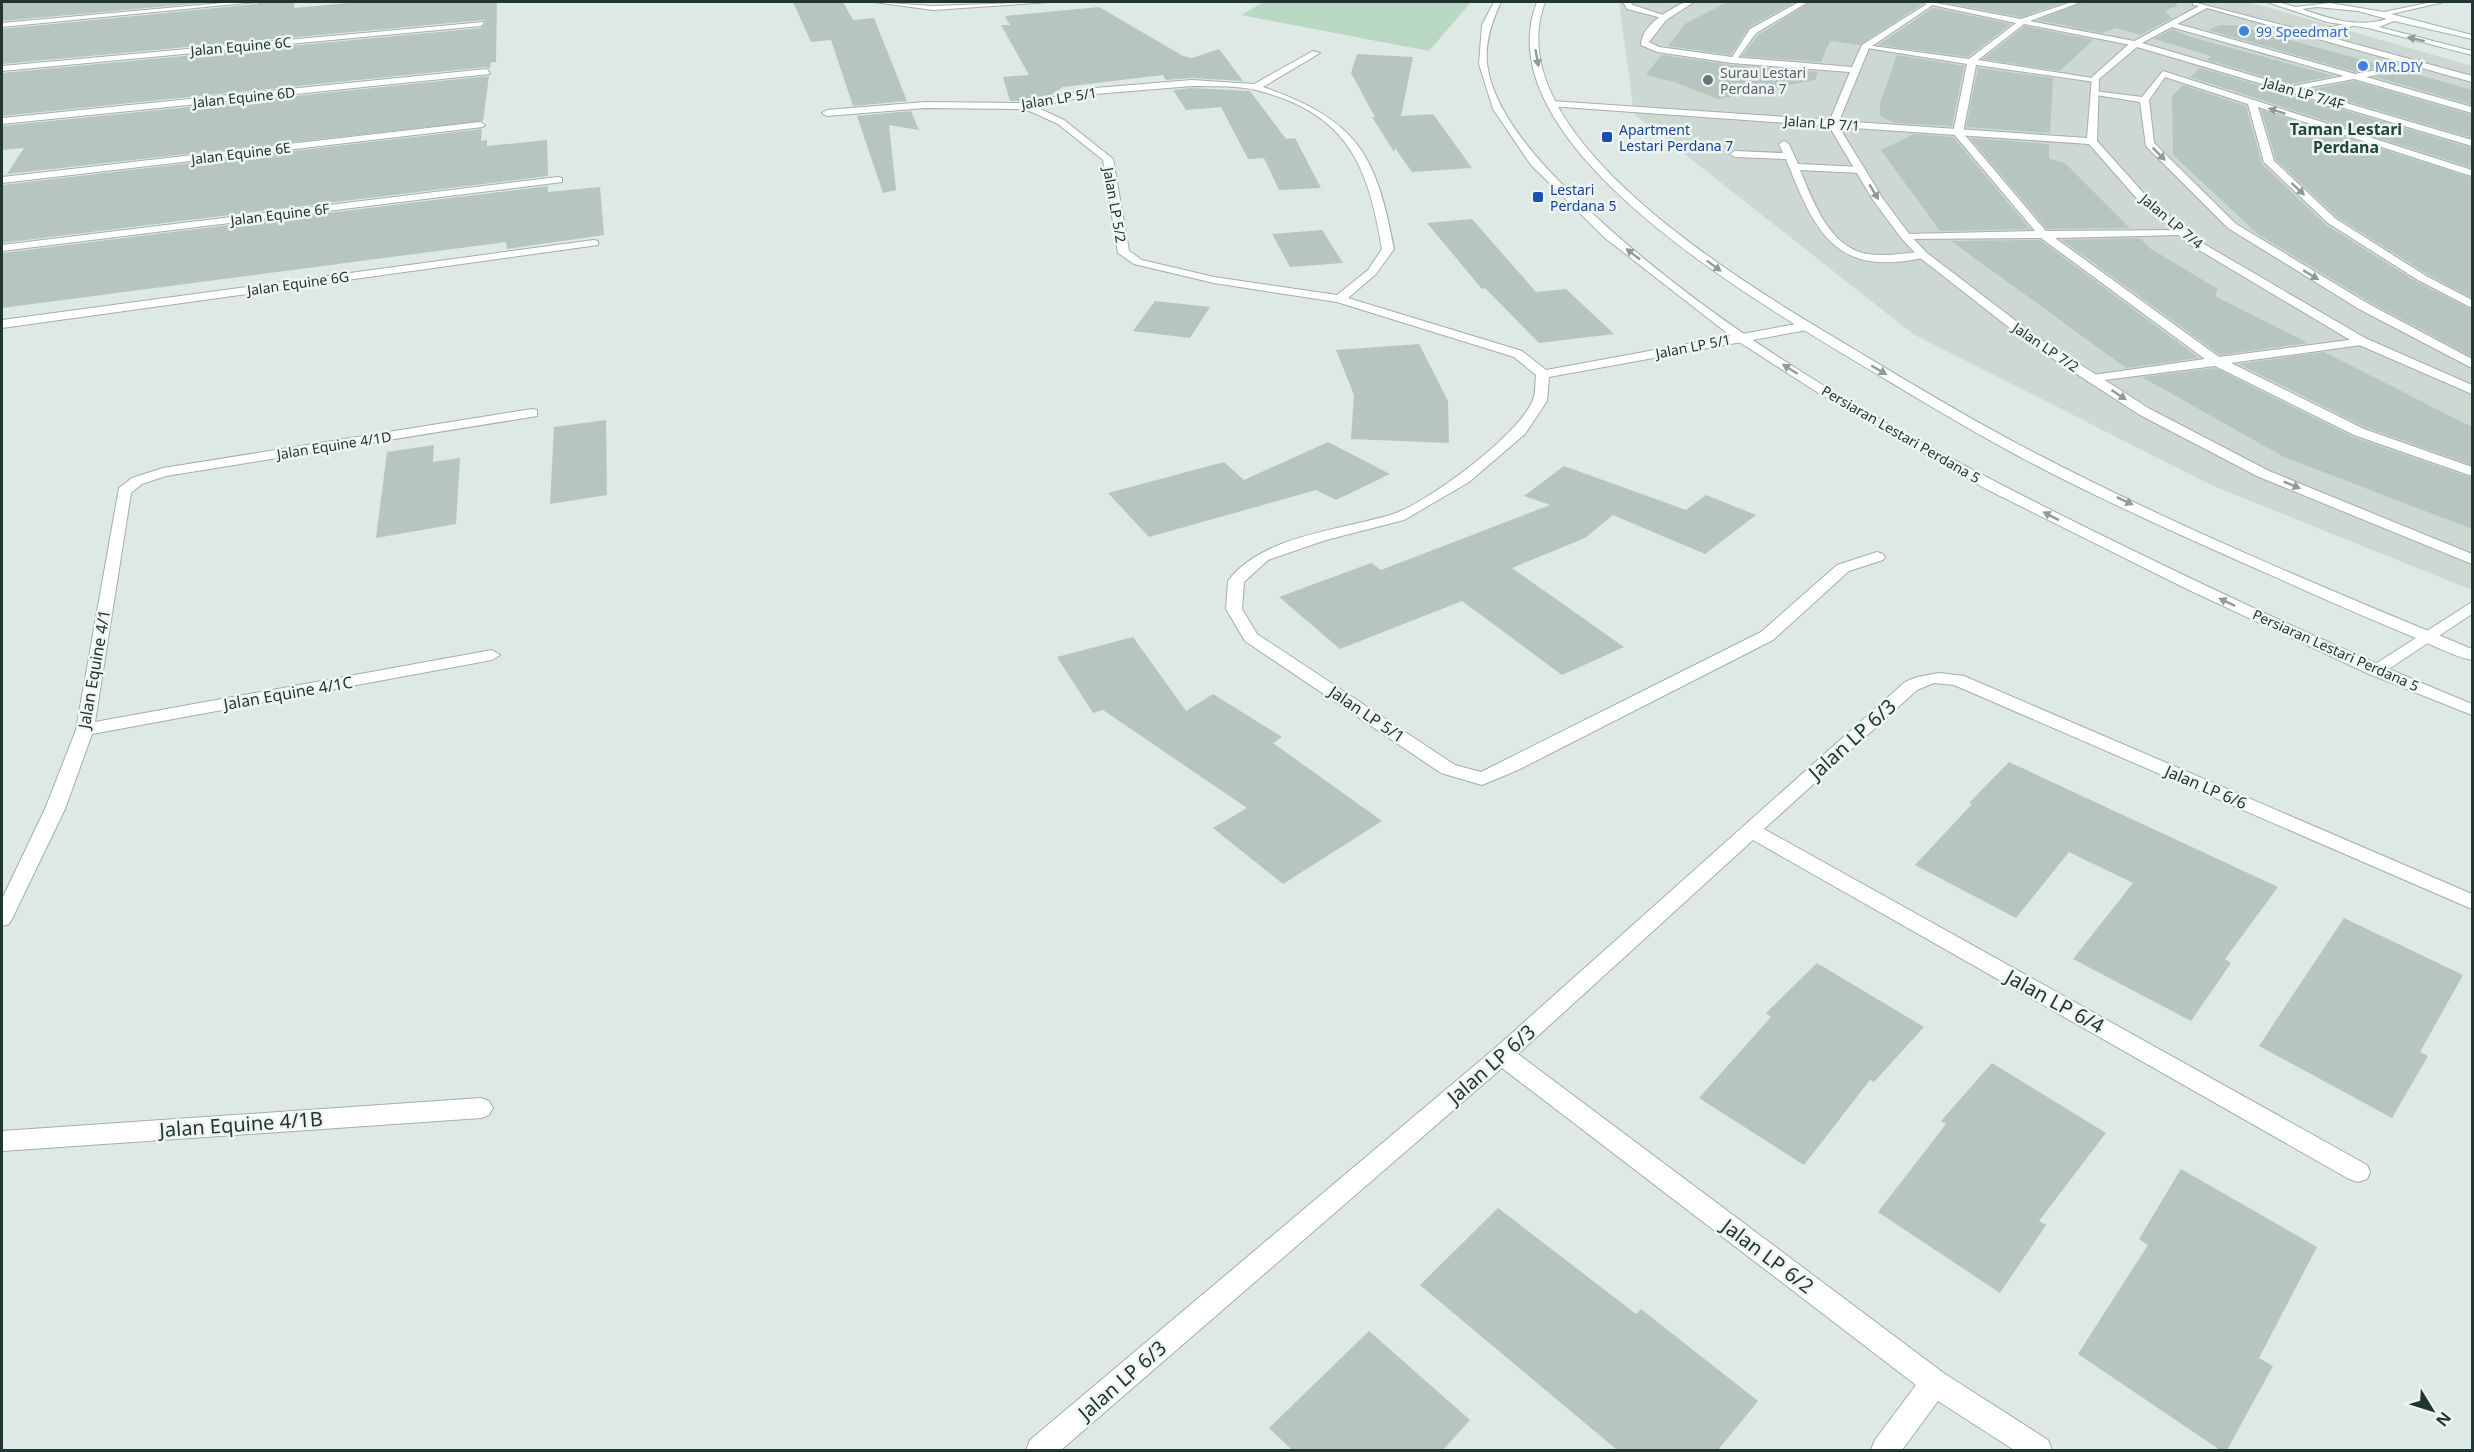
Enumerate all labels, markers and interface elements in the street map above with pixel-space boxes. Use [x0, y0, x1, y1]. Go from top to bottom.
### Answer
place label: 99 Speedmart [2256, 22, 2348, 41]
marker: 99 Speedmart [2237, 24, 2251, 38]
street label: Jalan Equine 6C [188, 32, 292, 60]
one-way arrow [2407, 33, 2426, 43]
one-way arrow [1533, 49, 1542, 68]
place label: MR.DIY [2375, 57, 2423, 76]
marker: MR.DIY [2356, 59, 2370, 73]
place label: Surau Lestari Perdana 7 [1720, 63, 1806, 98]
street label: Jalan LP 7/4F [2259, 72, 2347, 114]
marker: Surau Lestari Perdana 7 [1701, 73, 1715, 87]
street label: Jalan Equine 6D [190, 82, 296, 112]
street label: Jalan LP 5/1 [1018, 83, 1098, 114]
one-way arrow [2268, 105, 2286, 115]
street label: Jalan LP 7/1 [1781, 111, 1861, 135]
district label: Taman Lestari Perdana [2290, 118, 2402, 158]
place label: Apartment Lestari Perdana 7 [1619, 120, 1733, 155]
marker: Apartment Lestari Perdana 7 [1600, 130, 1614, 144]
street label: Jalan Equine 6E [188, 137, 292, 169]
one-way arrow [2152, 147, 2166, 161]
street label: Jalan LP 5/2 [1099, 164, 1131, 244]
place label: Lestari Perdana 5 [1550, 180, 1617, 215]
one-way arrow [2290, 181, 2304, 195]
one-way arrow [1869, 184, 1879, 201]
street label: Jalan LP 7/4 [2135, 188, 2207, 253]
marker: Lestari Perdana 5 [1531, 190, 1545, 204]
street label: Jalan Equine 6F [227, 199, 331, 230]
one-way arrow [1625, 248, 1641, 260]
one-way arrow [1707, 259, 1722, 271]
street label: Jalan Equine 6G [244, 266, 350, 300]
one-way arrow [2303, 269, 2319, 280]
street label: Jalan LP 7/2 [2007, 317, 2083, 376]
street label: Jalan LP 5/1 [1652, 329, 1732, 363]
one-way arrow [1782, 363, 1798, 374]
one-way arrow [1871, 364, 1887, 375]
street label: Persiaran Lestari Perdana 5 [1818, 381, 1984, 487]
one-way arrow [2111, 389, 2127, 400]
street label: Jalan Equine 4/1D [273, 427, 393, 464]
one-way arrow [2283, 480, 2301, 490]
one-way arrow [2116, 497, 2133, 506]
one-way arrow [2043, 512, 2060, 521]
one-way arrow [2218, 597, 2235, 606]
street label: Persiaran Lestari Perdana 5 [2250, 605, 2422, 695]
street label: Jalan Equine 4/1 [72, 608, 115, 732]
street label: Jalan Equine 4/1C [220, 671, 354, 716]
street label: Jalan LP 5/1 [1323, 679, 1409, 747]
street label: Jalan LP 6/3 [1801, 693, 1901, 787]
street label: Jalan LP 6/6 [2160, 759, 2250, 814]
street label: Jalan LP 6/4 [1999, 962, 2110, 1039]
street label: Jalan LP 6/3 [1440, 1018, 1541, 1111]
street label: Jalan Equine 4/1B [156, 1105, 324, 1143]
street label: Jalan LP 6/2 [1715, 1211, 1820, 1300]
street label: Jalan LP 6/3 [1071, 1334, 1172, 1427]
north arrow [2402, 1380, 2462, 1440]
text: N [2431, 1407, 2456, 1431]

